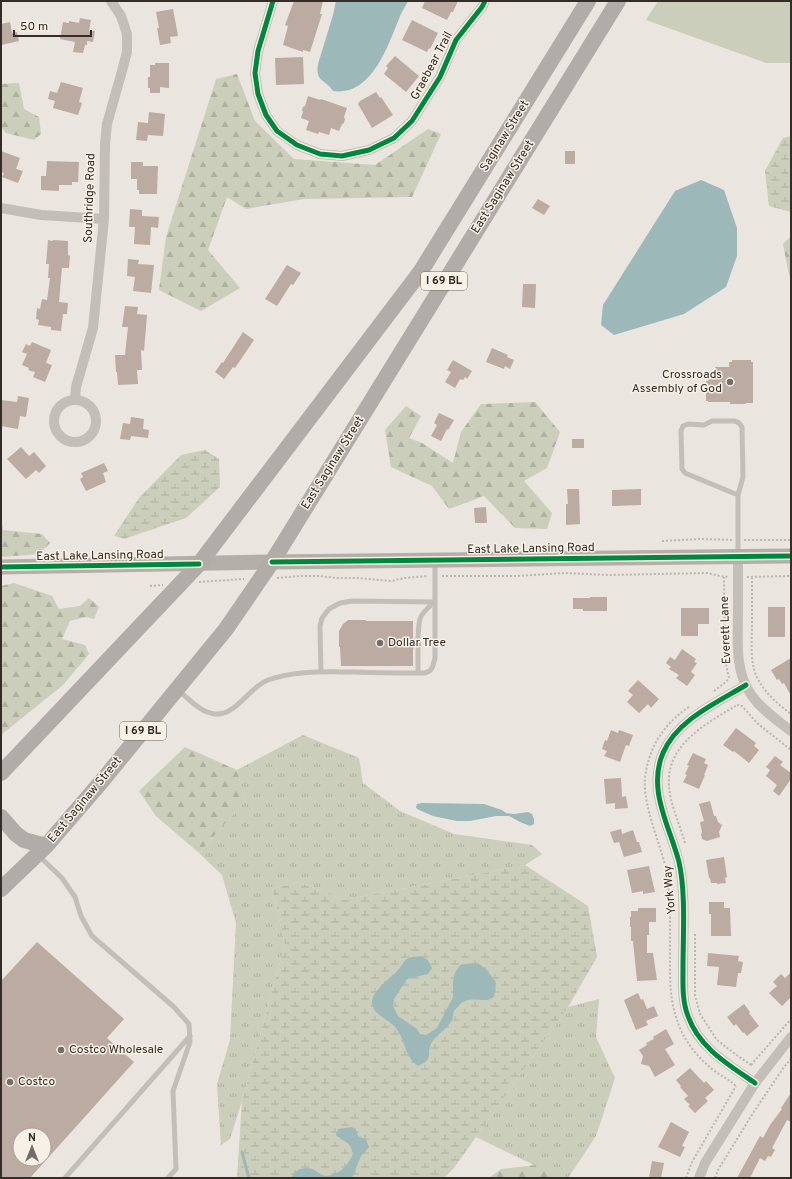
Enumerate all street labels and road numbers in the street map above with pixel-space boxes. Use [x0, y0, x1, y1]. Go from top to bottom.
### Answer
street label: Graebear Trail [407, 29, 457, 103]
street label: Saginaw Street [477, 97, 533, 175]
street label: East Saginaw Street [468, 137, 538, 237]
street label: Southridge Road [80, 153, 100, 243]
road number: I 69 BL [421, 272, 467, 290]
street label: East Saginaw Street [298, 413, 368, 513]
street label: East Lake Lansing Road [467, 540, 595, 558]
street label: East Lake Lansing Road [36, 547, 164, 565]
street label: Everett Lane [717, 596, 735, 664]
road number: I 69 BL [120, 722, 166, 740]
street label: East Saginaw Street [44, 754, 126, 846]
street label: York Way [660, 865, 680, 915]

